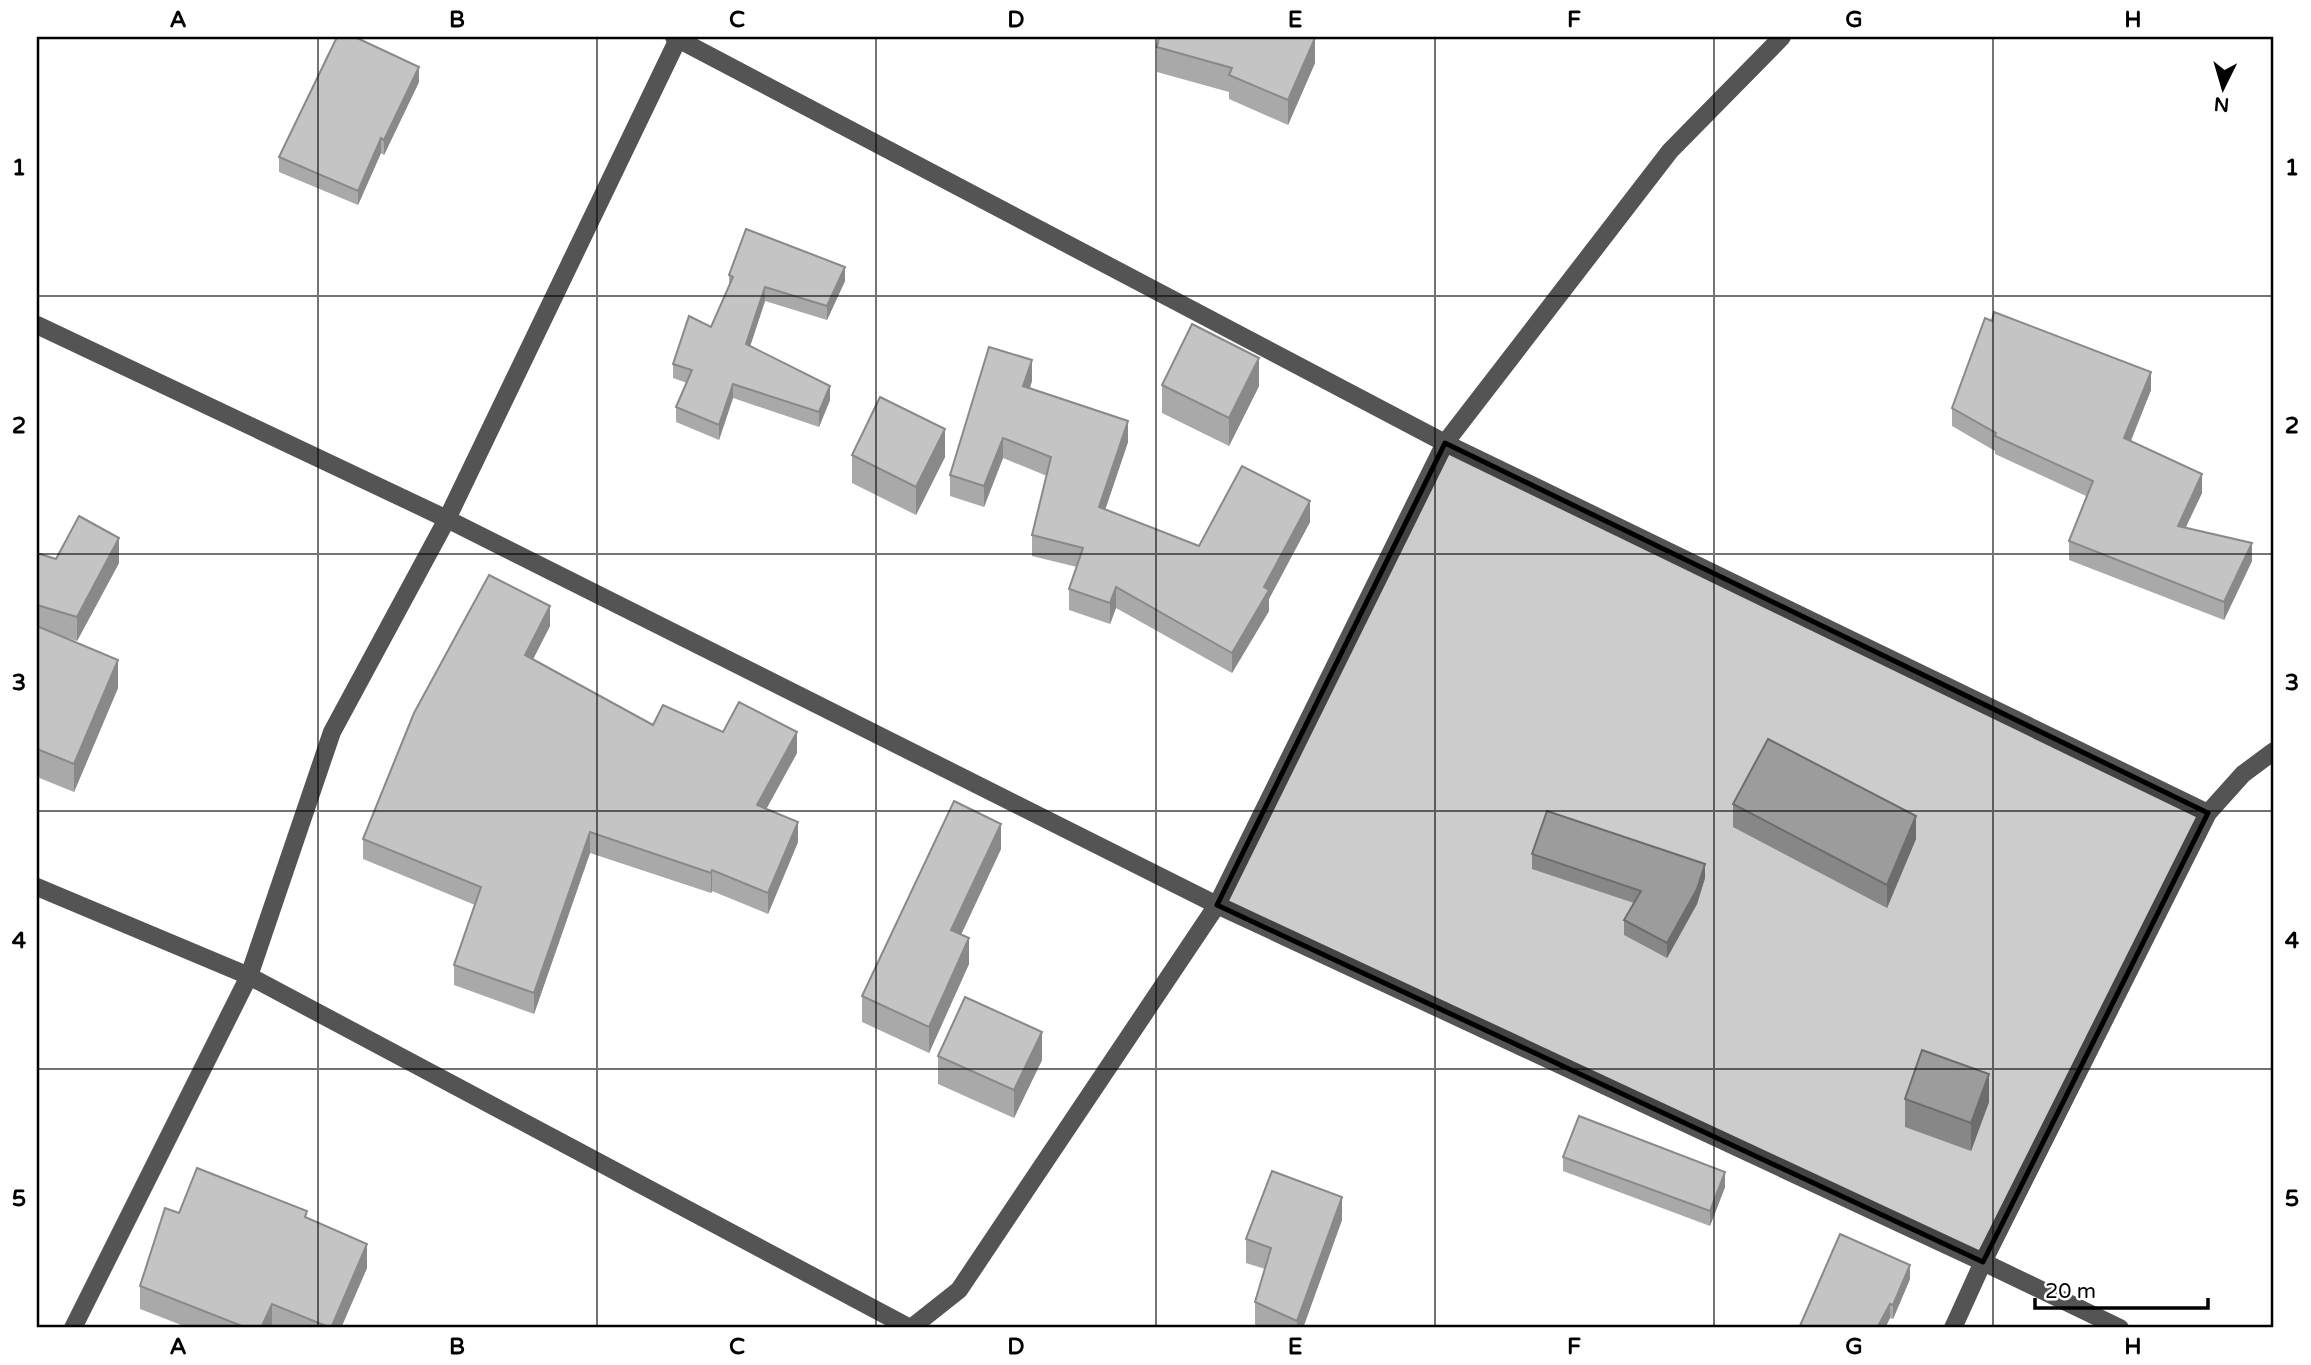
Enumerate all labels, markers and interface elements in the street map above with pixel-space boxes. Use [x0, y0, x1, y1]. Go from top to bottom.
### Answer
text: A [169, 6, 187, 34]
text: B [449, 6, 465, 34]
text: C [729, 6, 745, 34]
text: D [1007, 6, 1025, 34]
text: E [1288, 6, 1302, 34]
text: F [1567, 6, 1581, 34]
text: G [1845, 6, 1863, 34]
text: H [2124, 6, 2142, 34]
north arrow [2188, 52, 2258, 122]
text: N [2213, 92, 2230, 116]
text: 1 [12, 154, 26, 182]
text: 1 [2285, 154, 2299, 182]
text: 2 [12, 412, 26, 440]
text: 2 [2285, 412, 2299, 440]
text: 3 [12, 669, 26, 697]
text: 3 [2285, 669, 2299, 697]
text: 4 [12, 927, 27, 955]
text: 4 [2285, 927, 2300, 955]
text: 5 [12, 1185, 26, 1213]
text: 5 [2285, 1185, 2299, 1213]
scale bar [2035, 1267, 2208, 1311]
text: 20 m [2045, 1279, 2096, 1304]
text: A [169, 1333, 187, 1361]
text: B [449, 1333, 465, 1361]
text: C [729, 1333, 745, 1361]
text: D [1007, 1333, 1025, 1361]
text: E [1288, 1333, 1302, 1361]
text: F [1567, 1333, 1581, 1361]
text: G [1845, 1333, 1863, 1361]
text: H [2124, 1333, 2142, 1361]

